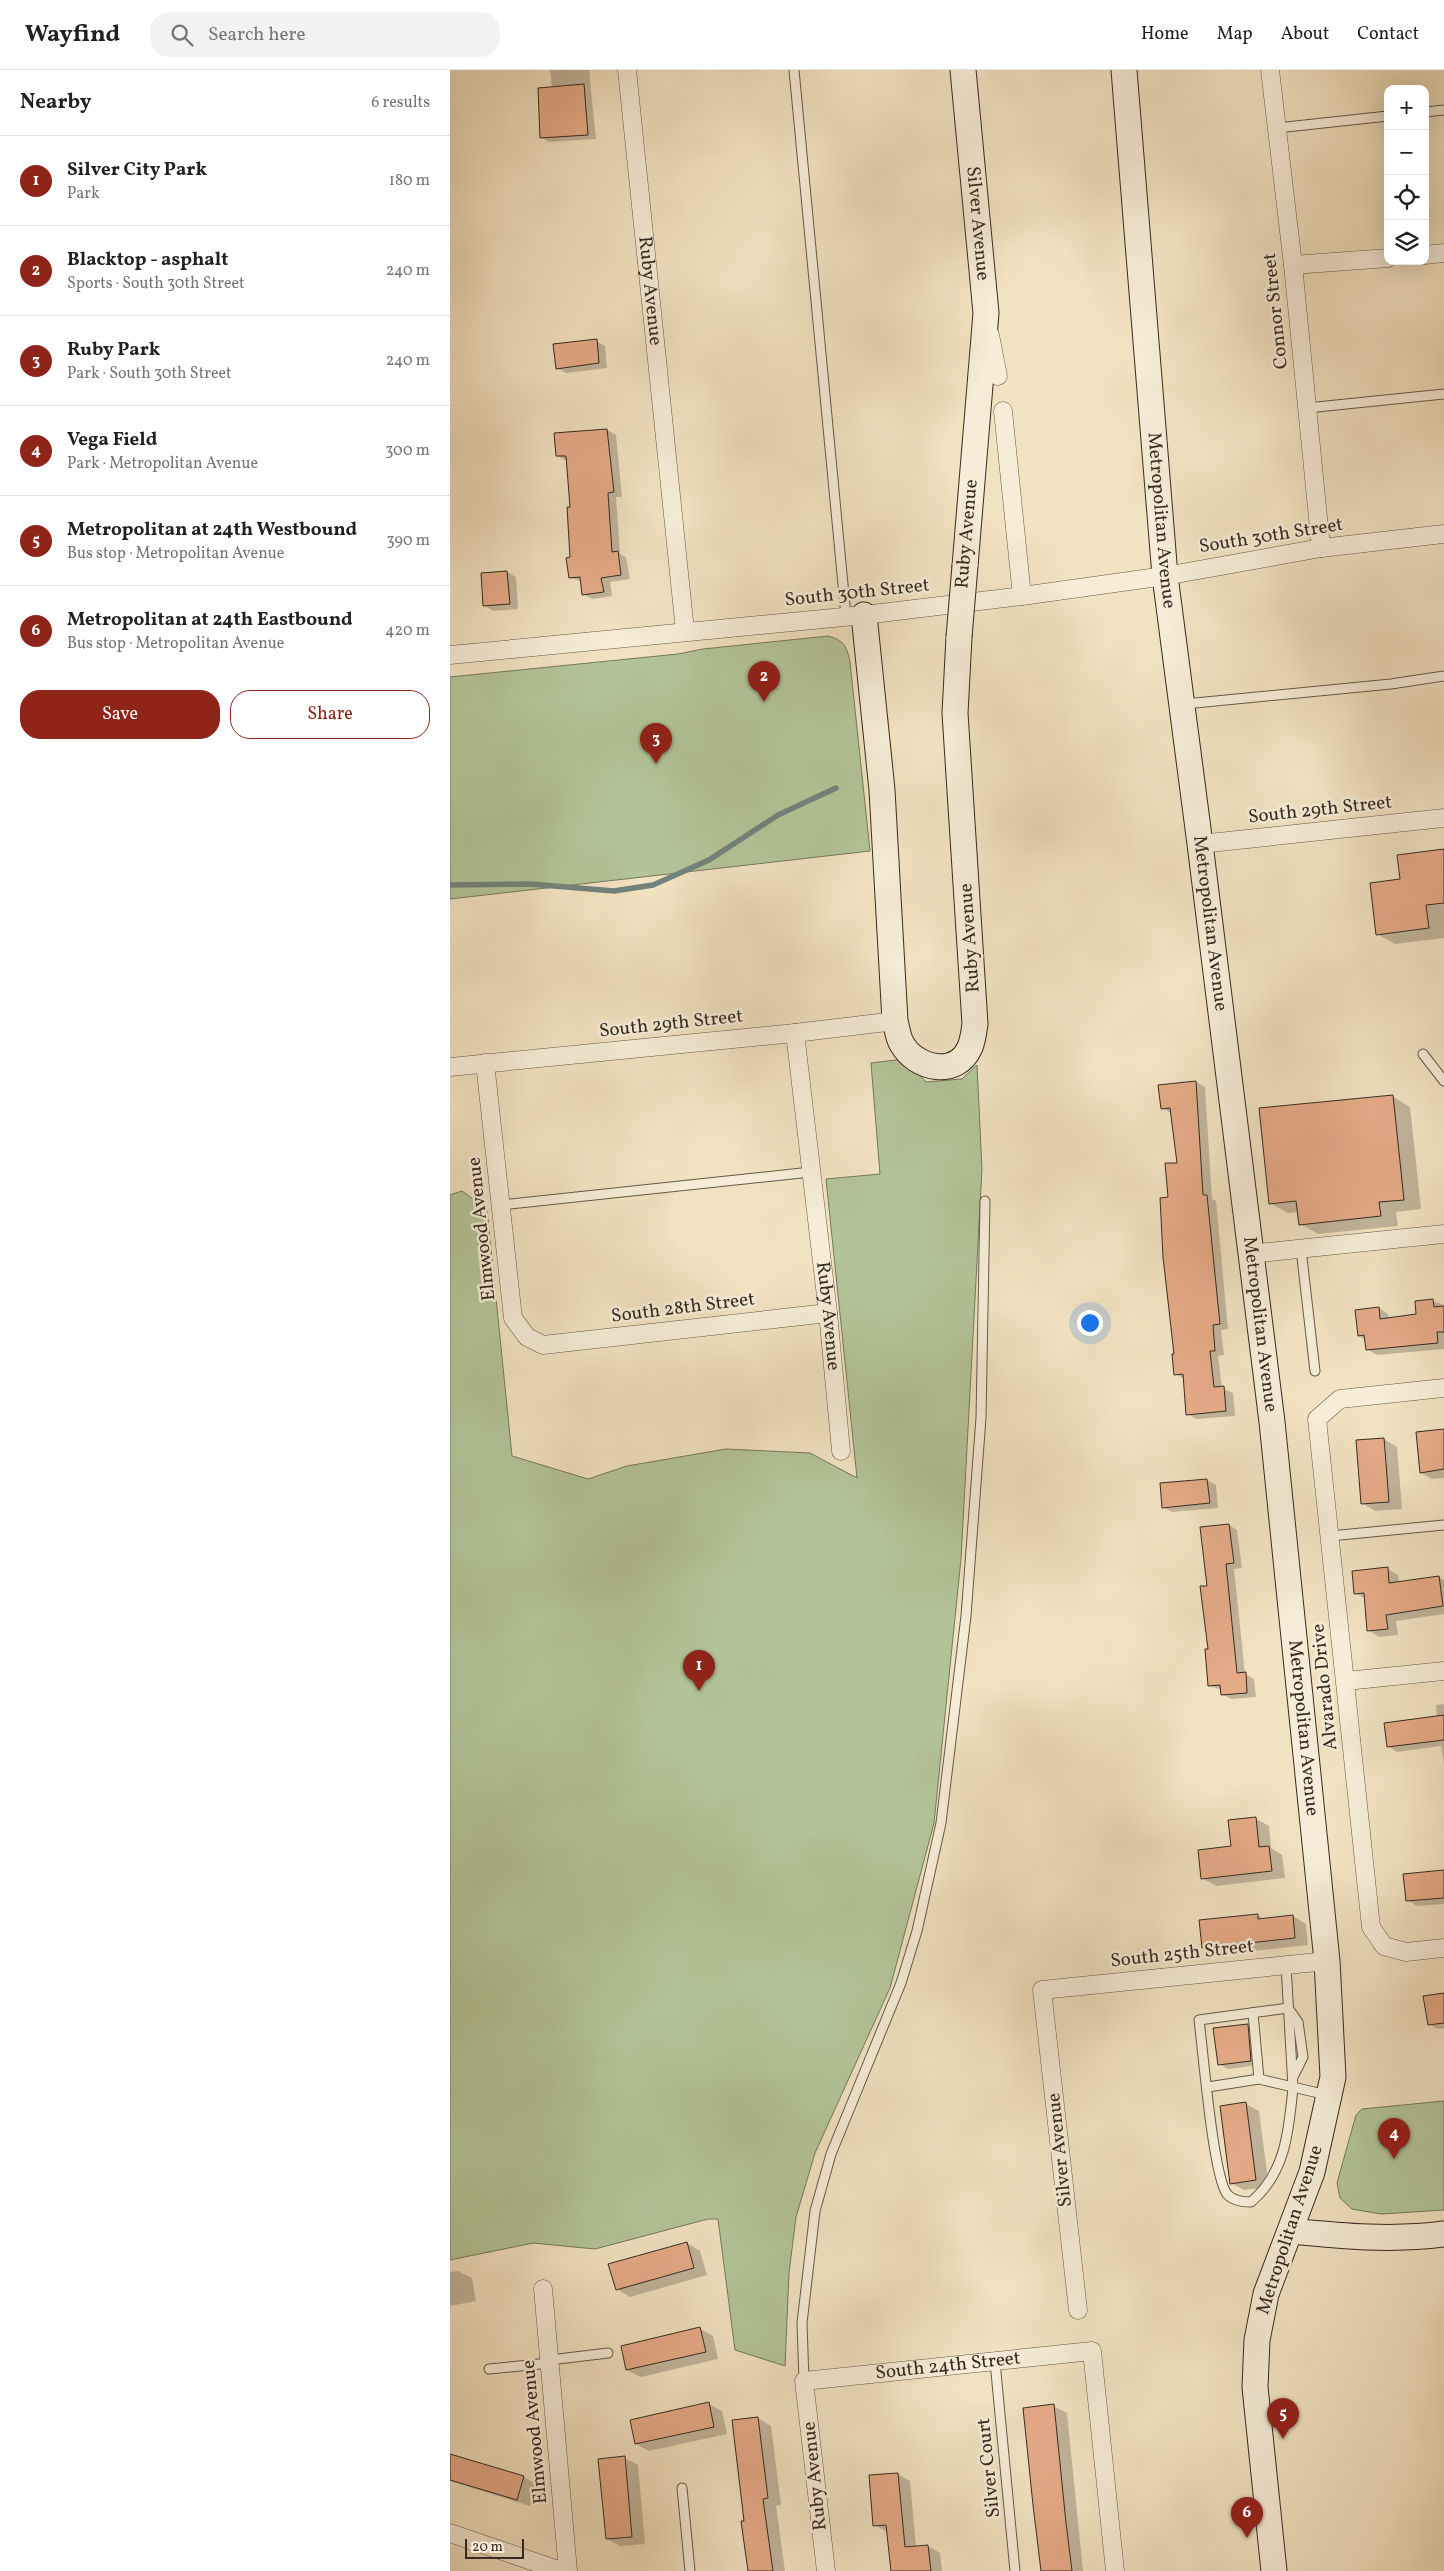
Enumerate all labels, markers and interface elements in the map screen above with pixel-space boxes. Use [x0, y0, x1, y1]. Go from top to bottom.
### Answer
search box [150, 12, 500, 57]
text: Wayfind [25, 18, 120, 52]
icon: search [168, 21, 196, 49]
text: Search here [208, 22, 305, 48]
text: Home [1141, 22, 1189, 47]
text: Map [1217, 22, 1253, 47]
text: About [1281, 22, 1329, 47]
text: Contact [1357, 22, 1419, 47]
map controls [1384, 85, 1429, 265]
button: + [1384, 85, 1429, 130]
text: Nearby [20, 88, 91, 117]
text: 6 results [371, 92, 430, 114]
button: − [1384, 130, 1429, 175]
text: Silver City Park [67, 157, 207, 183]
street label: Silver Avenue [959, 165, 996, 282]
text: 1 [33, 170, 39, 192]
text: 180 m [389, 170, 430, 192]
button: locate [1384, 175, 1429, 220]
text: Park [67, 183, 100, 205]
button: layers [1384, 220, 1429, 265]
street label: Ruby Avenue [631, 235, 668, 347]
text: Blacktop - asphalt [67, 247, 228, 273]
street label: Connor Street [1257, 251, 1295, 370]
text: 2 [32, 260, 40, 282]
text: 240 m [386, 260, 430, 282]
text: Sports · South 30th Street [67, 273, 245, 295]
text: Ruby Park [67, 337, 160, 363]
text: 3 [32, 350, 40, 372]
text: 240 m [386, 350, 430, 372]
text: Park · South 30th Street [67, 363, 232, 385]
text: Vega Field [67, 427, 157, 453]
street label: Metropolitan Avenue [1140, 431, 1182, 610]
text: 4 [31, 440, 41, 462]
text: 300 m [385, 440, 430, 462]
text: Park · Metropolitan Avenue [67, 453, 258, 475]
street label: Ruby Avenue [949, 478, 985, 590]
street label: South 30th Street [1197, 512, 1345, 560]
text: Metropolitan at 24th Westbound [67, 517, 357, 543]
text: 5 [32, 530, 40, 552]
text: 390 m [387, 530, 430, 552]
text: Bus stop · Metropolitan Avenue [67, 543, 284, 565]
street label: South 30th Street [783, 572, 931, 614]
text: Metropolitan at 24th Eastbound [67, 607, 353, 633]
text: 6 [32, 620, 40, 642]
text: 420 m [385, 620, 430, 642]
text: Bus stop · Metropolitan Avenue [67, 633, 284, 655]
pin: 2 [748, 661, 780, 702]
button: Save [20, 690, 220, 739]
button: Share [230, 690, 430, 739]
pin: 3 [640, 723, 672, 764]
street label: South 29th Street [1247, 789, 1394, 830]
street label: Metropolitan Avenue [1186, 834, 1234, 1013]
street label: Ruby Avenue [953, 882, 987, 994]
street label: South 29th Street [598, 1003, 745, 1044]
street label: Elmwood Avenue [462, 1156, 502, 1302]
street label: Metropolitan Avenue [1236, 1235, 1284, 1414]
street label: Ruby Avenue [809, 1260, 846, 1372]
street label: South 28th Street [610, 1286, 757, 1330]
your location [1077, 1310, 1103, 1336]
street label: Alvarado Drive [1305, 1622, 1345, 1752]
street label: Metropolitan Avenue [1281, 1639, 1325, 1817]
pin: 1 [683, 1650, 715, 1691]
street label: South 25th Street [1109, 1934, 1255, 1974]
street label: Silver Avenue [1041, 2092, 1079, 2208]
pin: 4 [1378, 2118, 1410, 2159]
street label: Metropolitan Avenue [1250, 2142, 1330, 2318]
street label: South 24th Street [874, 2345, 1022, 2386]
street label: Elmwood Avenue [516, 2359, 554, 2505]
pin: 5 [1267, 2398, 1299, 2439]
street label: Silver Court [971, 2416, 1007, 2519]
street label: Ruby Avenue [796, 2420, 834, 2532]
pin: 6 [1231, 2497, 1263, 2538]
scale bar [465, 2536, 524, 2559]
text: 20 m [472, 2538, 503, 2557]

